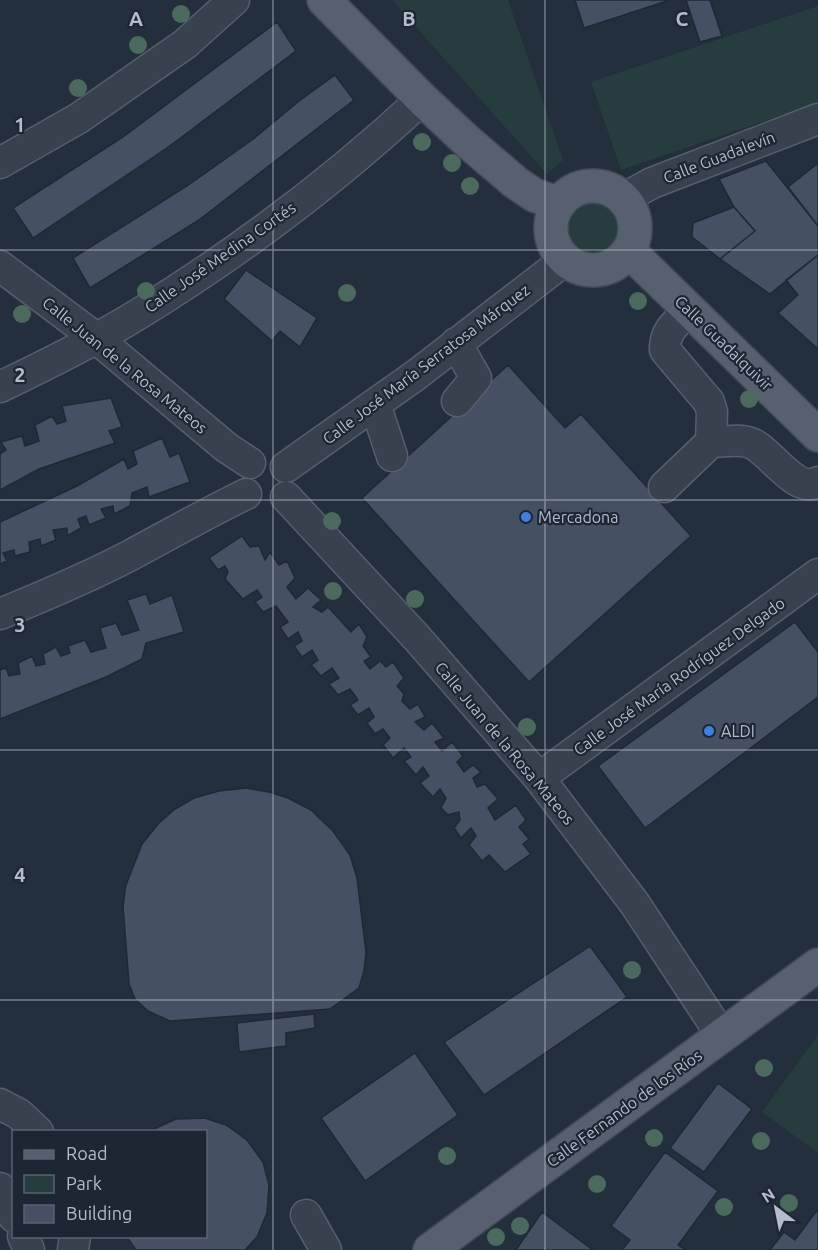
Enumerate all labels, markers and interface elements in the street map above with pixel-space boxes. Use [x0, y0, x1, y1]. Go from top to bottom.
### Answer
text: A [129, 7, 143, 30]
text: B [402, 7, 416, 30]
text: C [676, 7, 689, 30]
text: 1 [14, 113, 26, 136]
street label: Calle Guadalevín [661, 127, 777, 187]
street label: Calle José Medina Cortés [141, 198, 299, 316]
street label: Calle José María Serratosa Márquez [319, 280, 533, 448]
street label: Calle Guadalquivir [671, 292, 777, 394]
street label: Calle Juan de la Rosa Mateos [39, 293, 211, 437]
text: 2 [14, 363, 26, 386]
place label: Mercadona [538, 508, 618, 526]
marker: Mercadona [519, 510, 533, 524]
street label: Calle José María Rodríguez Delgado [570, 593, 788, 759]
text: 3 [14, 613, 26, 636]
street label: Calle Juan de la Rosa Mateos [432, 658, 578, 828]
place label: ALDI [721, 722, 755, 740]
marker: ALDI [702, 724, 716, 738]
text: 4 [14, 863, 26, 886]
street label: Calle Fernando de los Ríos [543, 1046, 705, 1170]
legend [12, 1130, 207, 1238]
text: Road [66, 1143, 108, 1163]
text: Park [66, 1173, 102, 1193]
north arrow [746, 1178, 806, 1238]
text: N [758, 1184, 778, 1206]
text: Building [66, 1203, 132, 1223]

